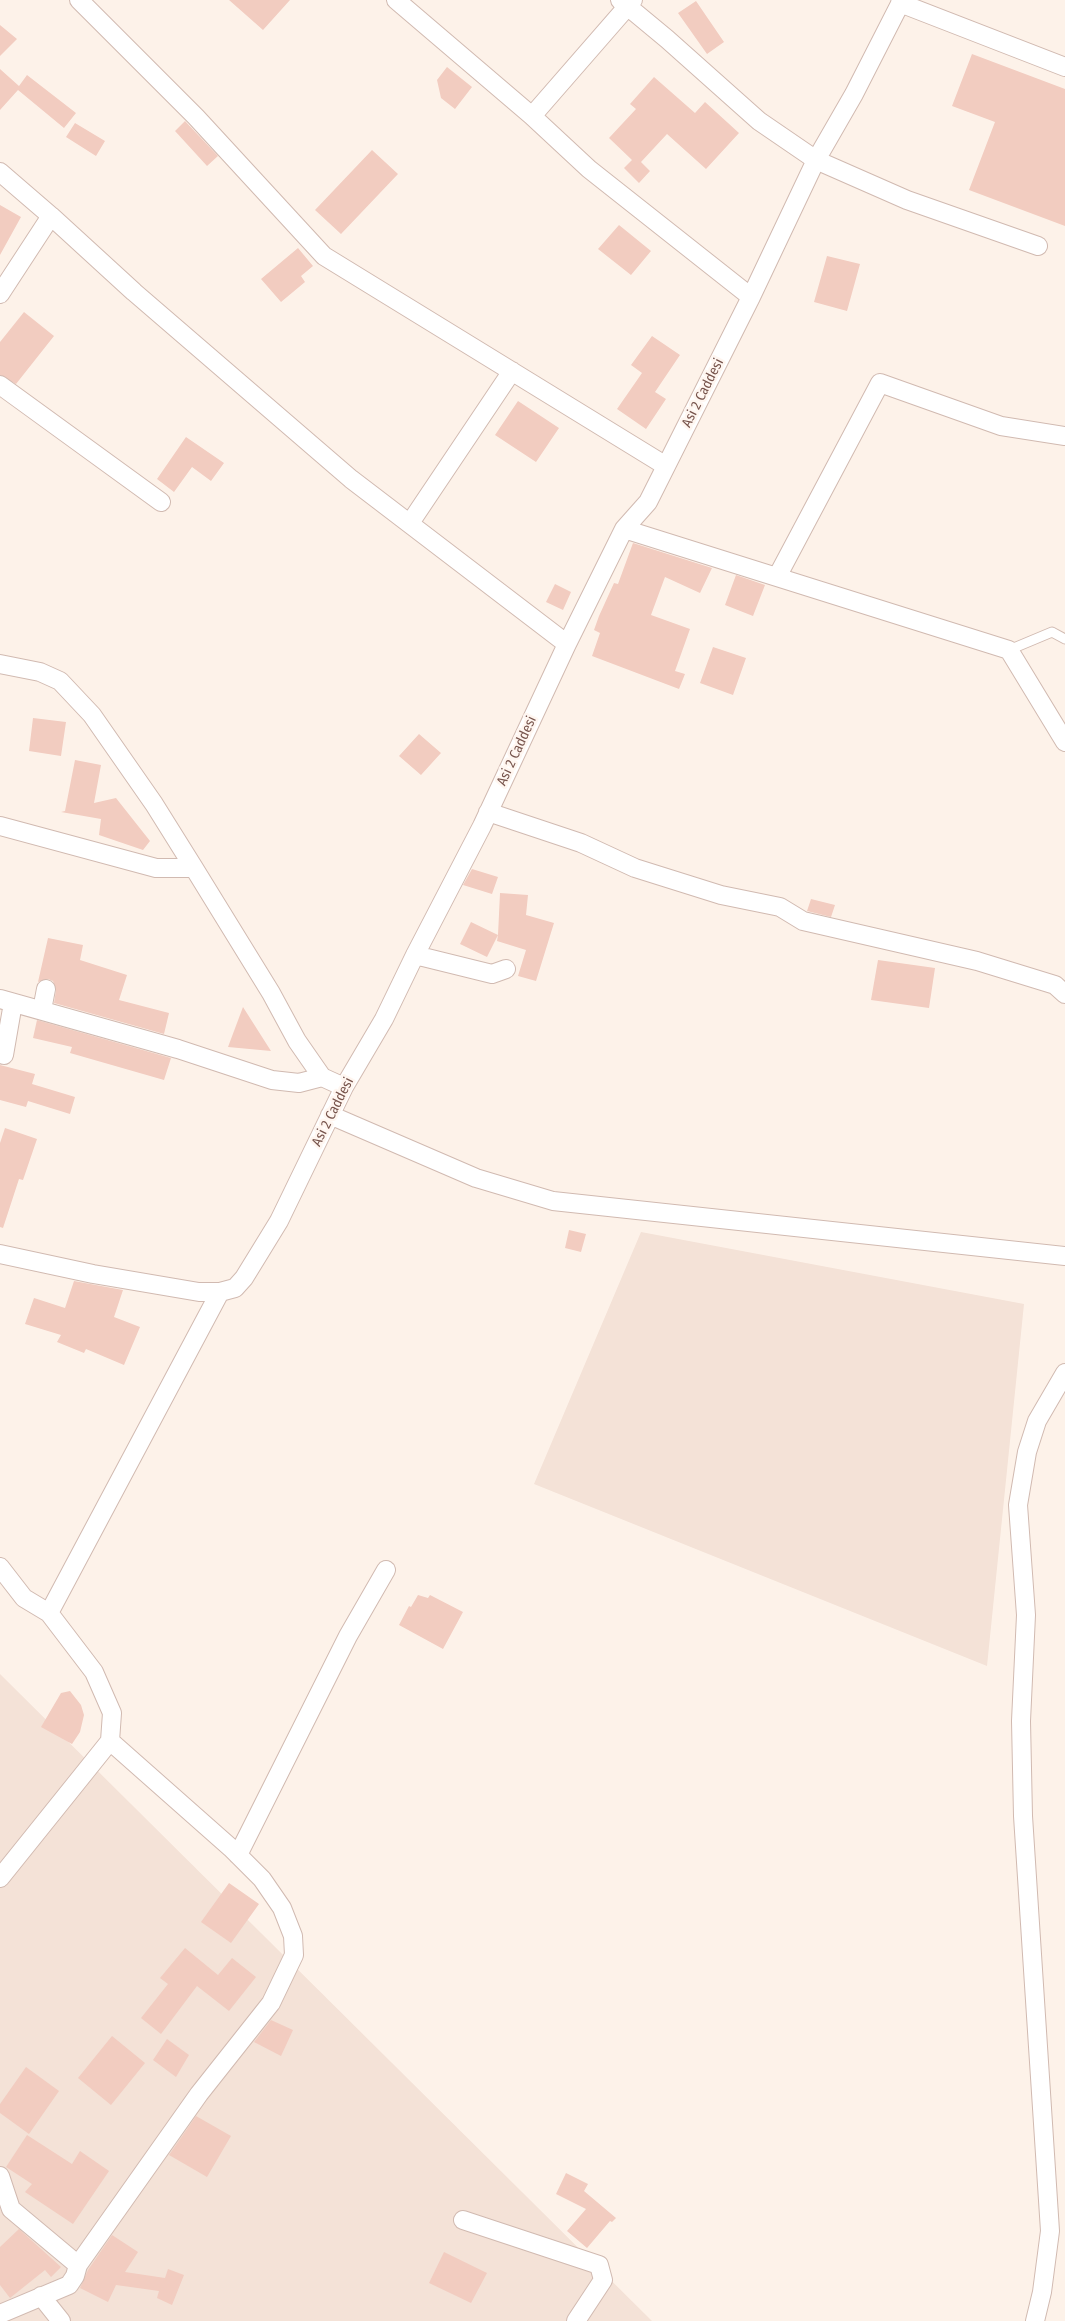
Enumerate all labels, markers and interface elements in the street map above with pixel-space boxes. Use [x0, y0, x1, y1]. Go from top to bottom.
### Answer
street label: Asi 2 Caddesi [679, 356, 727, 430]
street label: Asi 2 Caddesi [494, 714, 540, 788]
street label: Asi 2 Caddesi [309, 1075, 357, 1149]

